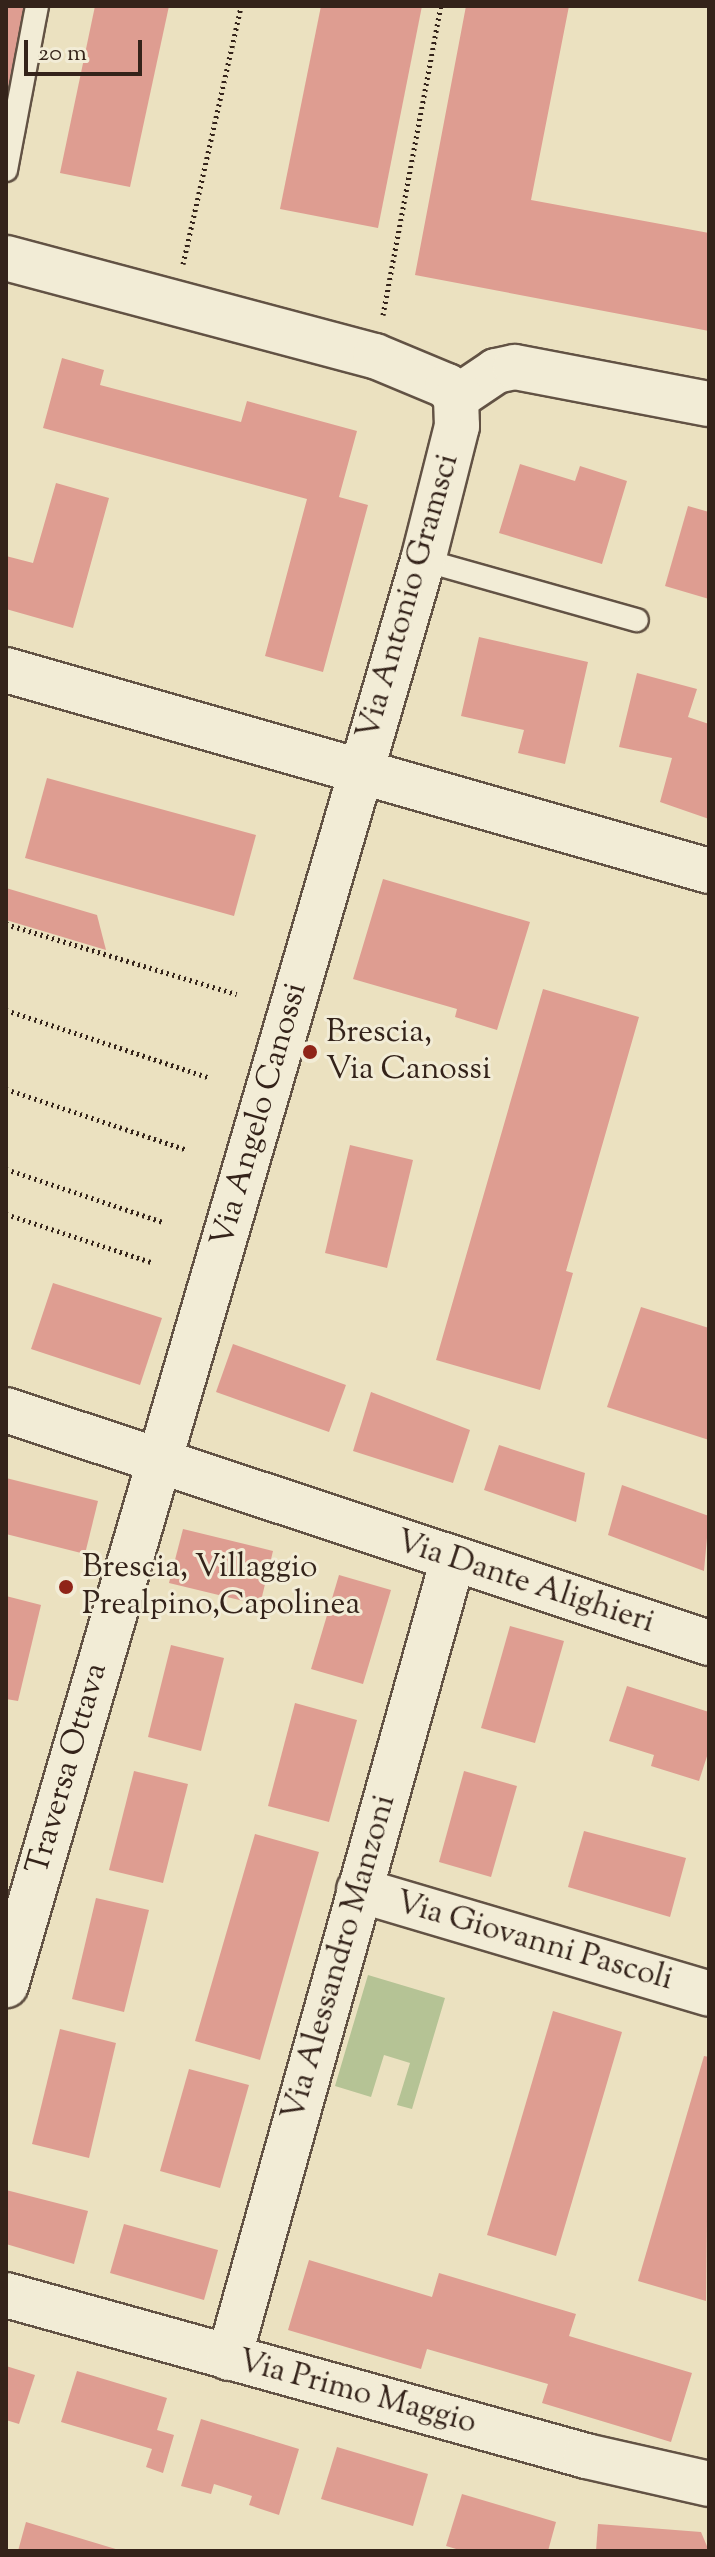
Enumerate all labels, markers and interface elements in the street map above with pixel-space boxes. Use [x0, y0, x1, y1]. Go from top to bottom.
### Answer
scale bar [28, 24, 146, 74]
text: 20 m [38, 37, 87, 71]
street label: Via Antonio Gramsci [350, 450, 468, 744]
street label: Via Angelo Canossi [204, 979, 316, 1251]
place label: Brescia, Via Canossi [326, 1015, 491, 1090]
marker: Brescia, Via Canossi [301, 1043, 319, 1061]
street label: Via Dante Alighieri [391, 1523, 659, 1643]
place label: Brescia, Villaggio Prealpino,Capolinea [82, 1550, 360, 1625]
marker: Brescia, Villaggio Prealpino,Capolinea [57, 1578, 75, 1596]
street label: Traversa Ottava [20, 1659, 116, 1879]
street label: Via Alessandro Manzoni [275, 1791, 405, 2125]
street label: Via Giovanni Pascoli [391, 1884, 677, 2000]
street label: Via Primo Maggio [234, 2343, 480, 2443]

